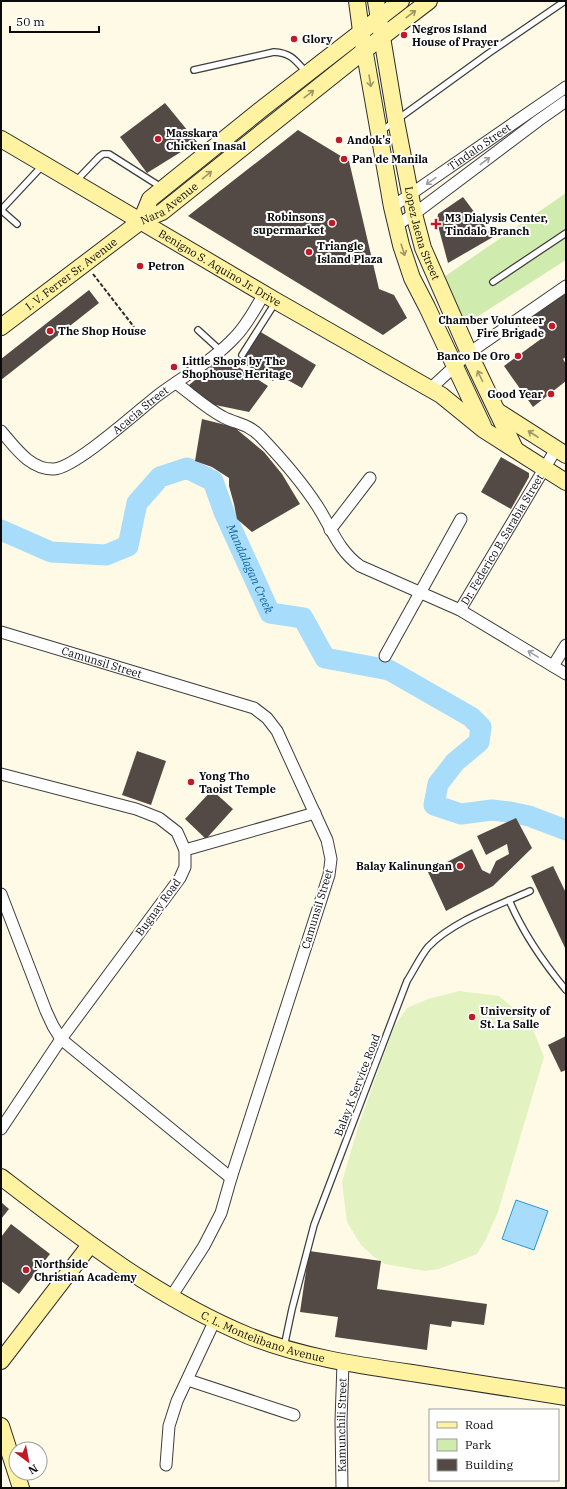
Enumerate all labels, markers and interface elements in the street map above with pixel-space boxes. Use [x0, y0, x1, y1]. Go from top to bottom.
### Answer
scale bar [10, 8, 99, 34]
one-way arrow [406, 10, 417, 19]
text: 50 m [16, 14, 45, 29]
place label: Negros Island House of Prayer [412, 22, 499, 49]
marker: Negros Island House of Prayer [399, 30, 409, 40]
place label: Glory [302, 32, 333, 46]
marker: Glory [289, 34, 299, 44]
one-way arrow [366, 74, 374, 87]
one-way arrow [303, 90, 314, 99]
street label: Tindalo Street [445, 120, 514, 173]
place label: Masskara Chicken Inasal [166, 126, 246, 153]
place label: Andok's [347, 133, 391, 147]
marker: Masskara Chicken Inasal [153, 134, 163, 144]
marker: Andok's [334, 135, 344, 145]
place label: Pan de Manila [352, 152, 428, 166]
marker: Pan de Manila [339, 154, 349, 164]
one-way arrow [479, 157, 490, 165]
one-way arrow [202, 171, 212, 180]
one-way arrow [426, 177, 437, 185]
street label: Nara Avenue [138, 179, 201, 227]
street label: Lopez Jaena Street [402, 185, 443, 282]
place label: Robinsons supermarket [253, 210, 324, 237]
place label: M3 Dialysis Center, Tindalo Branch [445, 211, 548, 238]
marker: Robinsons supermarket [327, 218, 337, 228]
marker: M3 Dialysis Center, Tindalo Branch [430, 218, 442, 230]
street label: Benigno S. Aquino Jr. Drive [156, 226, 284, 309]
street label: I. V. Ferrer Sr. Avenue [23, 235, 120, 313]
place label: Triangle Island Plaza [317, 239, 383, 266]
one-way arrow [400, 243, 407, 256]
marker: Triangle Island Plaza [304, 247, 314, 257]
place label: Petron [148, 259, 185, 273]
marker: Petron [135, 261, 145, 271]
place label: Chamber Volunteer Fire Brigade [438, 313, 545, 340]
marker: Chamber Volunteer Fire Brigade [547, 321, 557, 331]
place label: The Shop House [58, 324, 146, 338]
marker: The Shop House [45, 326, 55, 336]
place label: Banco De Oro [437, 349, 510, 363]
marker: Banco De Oro [513, 351, 523, 361]
place label: Little Shops by The Shophouse Heritage [182, 354, 291, 381]
marker: Little Shops by The Shophouse Heritage [169, 362, 179, 372]
one-way arrow [476, 370, 483, 382]
street label: Acacia Street [110, 383, 171, 437]
place label: Good Year [487, 387, 544, 401]
marker: Good Year [546, 389, 556, 399]
one-way arrow [528, 430, 539, 438]
street label: Dr. Federico B. Sarabia Street [458, 471, 547, 608]
water label: Mandalagan Creek [223, 521, 277, 616]
street label: Camunsil Street [60, 644, 143, 681]
one-way arrow [527, 649, 539, 657]
place label: Yong Tho Taoist Temple [199, 769, 276, 796]
marker: Yong Tho Taoist Temple [186, 777, 196, 787]
place label: Balay Kalinungan [356, 859, 452, 873]
marker: Balay Kalinungan [455, 861, 465, 871]
street label: Camunsil Street [298, 867, 336, 951]
street label: Bugnay Road [132, 875, 184, 938]
place label: University of St. La Salle [480, 1004, 551, 1031]
marker: University of St. La Salle [467, 1012, 477, 1022]
street label: Balay K Service Road [331, 1032, 383, 1138]
place label: Northside Christian Academy [34, 1257, 137, 1284]
marker: Northside Christian Academy [21, 1265, 31, 1275]
street label: C. L. Montelibano Avenue [199, 1308, 326, 1365]
street label: Kamunchili Street [334, 1378, 349, 1472]
legend [429, 1409, 559, 1481]
text: Road [465, 1417, 494, 1432]
text: Park [465, 1437, 491, 1452]
north arrow [8, 1441, 48, 1481]
text: Building [465, 1457, 513, 1472]
text: N [26, 1461, 41, 1478]

